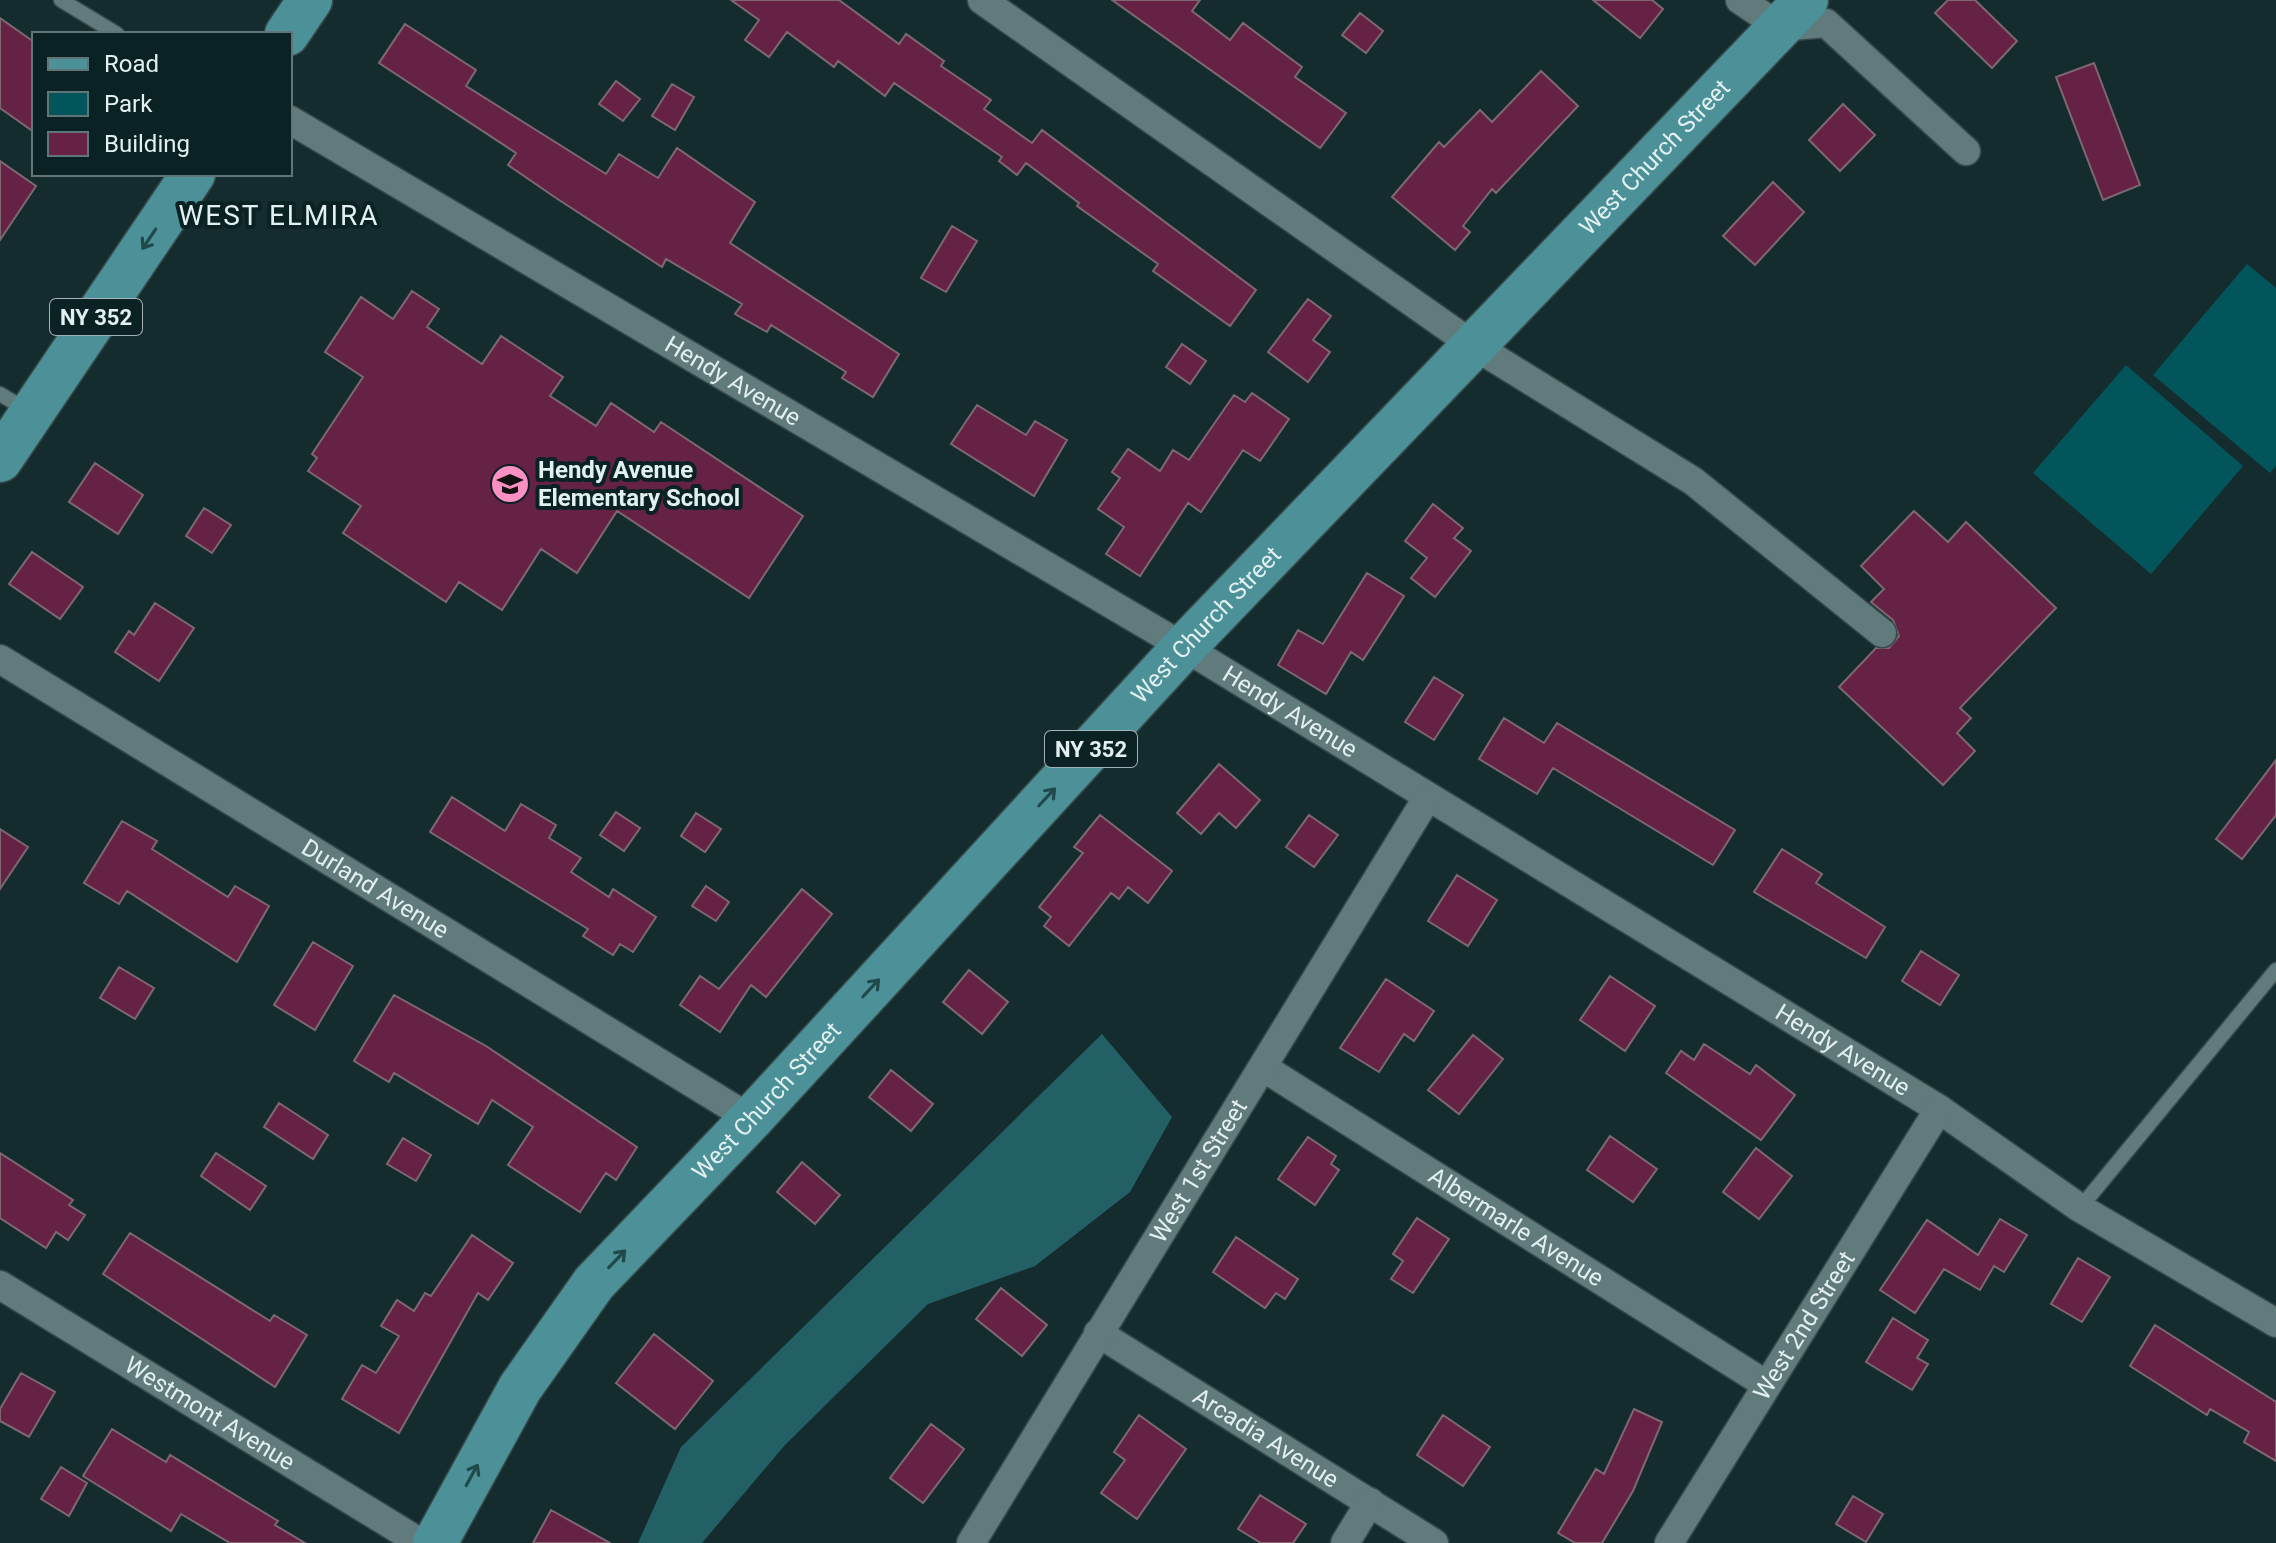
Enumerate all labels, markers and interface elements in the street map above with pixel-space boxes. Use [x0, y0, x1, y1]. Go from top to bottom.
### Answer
legend [32, 32, 292, 176]
text: Road [104, 50, 159, 78]
street label: West Church Street [1574, 74, 1736, 241]
text: Park [104, 90, 153, 118]
text: Building [104, 130, 190, 158]
district label: WEST ELMIRA [178, 199, 380, 232]
one-way arrow [141, 227, 157, 249]
road number: NY 352 [50, 299, 142, 335]
street label: Hendy Avenue [660, 330, 806, 432]
place label: Hendy Avenue Elementary School [538, 456, 740, 512]
school or university icon: Hendy Avenue Elementary School [489, 463, 531, 505]
street label: West Church Street [1125, 541, 1287, 709]
street label: Hendy Avenue [1218, 660, 1362, 764]
road number: NY 352 [1045, 731, 1137, 767]
one-way arrow [1038, 787, 1057, 807]
street label: Durland Avenue [297, 833, 454, 944]
one-way arrow [862, 978, 881, 998]
street label: Hendy Avenue [1770, 998, 1915, 1102]
street label: West Church Street [686, 1016, 847, 1186]
street label: West 1st Street [1144, 1094, 1253, 1248]
street label: Albermarle Avenue [1424, 1161, 1609, 1292]
street label: West 2nd Street [1748, 1246, 1861, 1405]
one-way arrow [607, 1250, 625, 1270]
street label: Westmont Avenue [120, 1351, 300, 1476]
street label: Arcadia Avenue [1188, 1382, 1344, 1494]
one-way arrow [465, 1463, 481, 1487]

